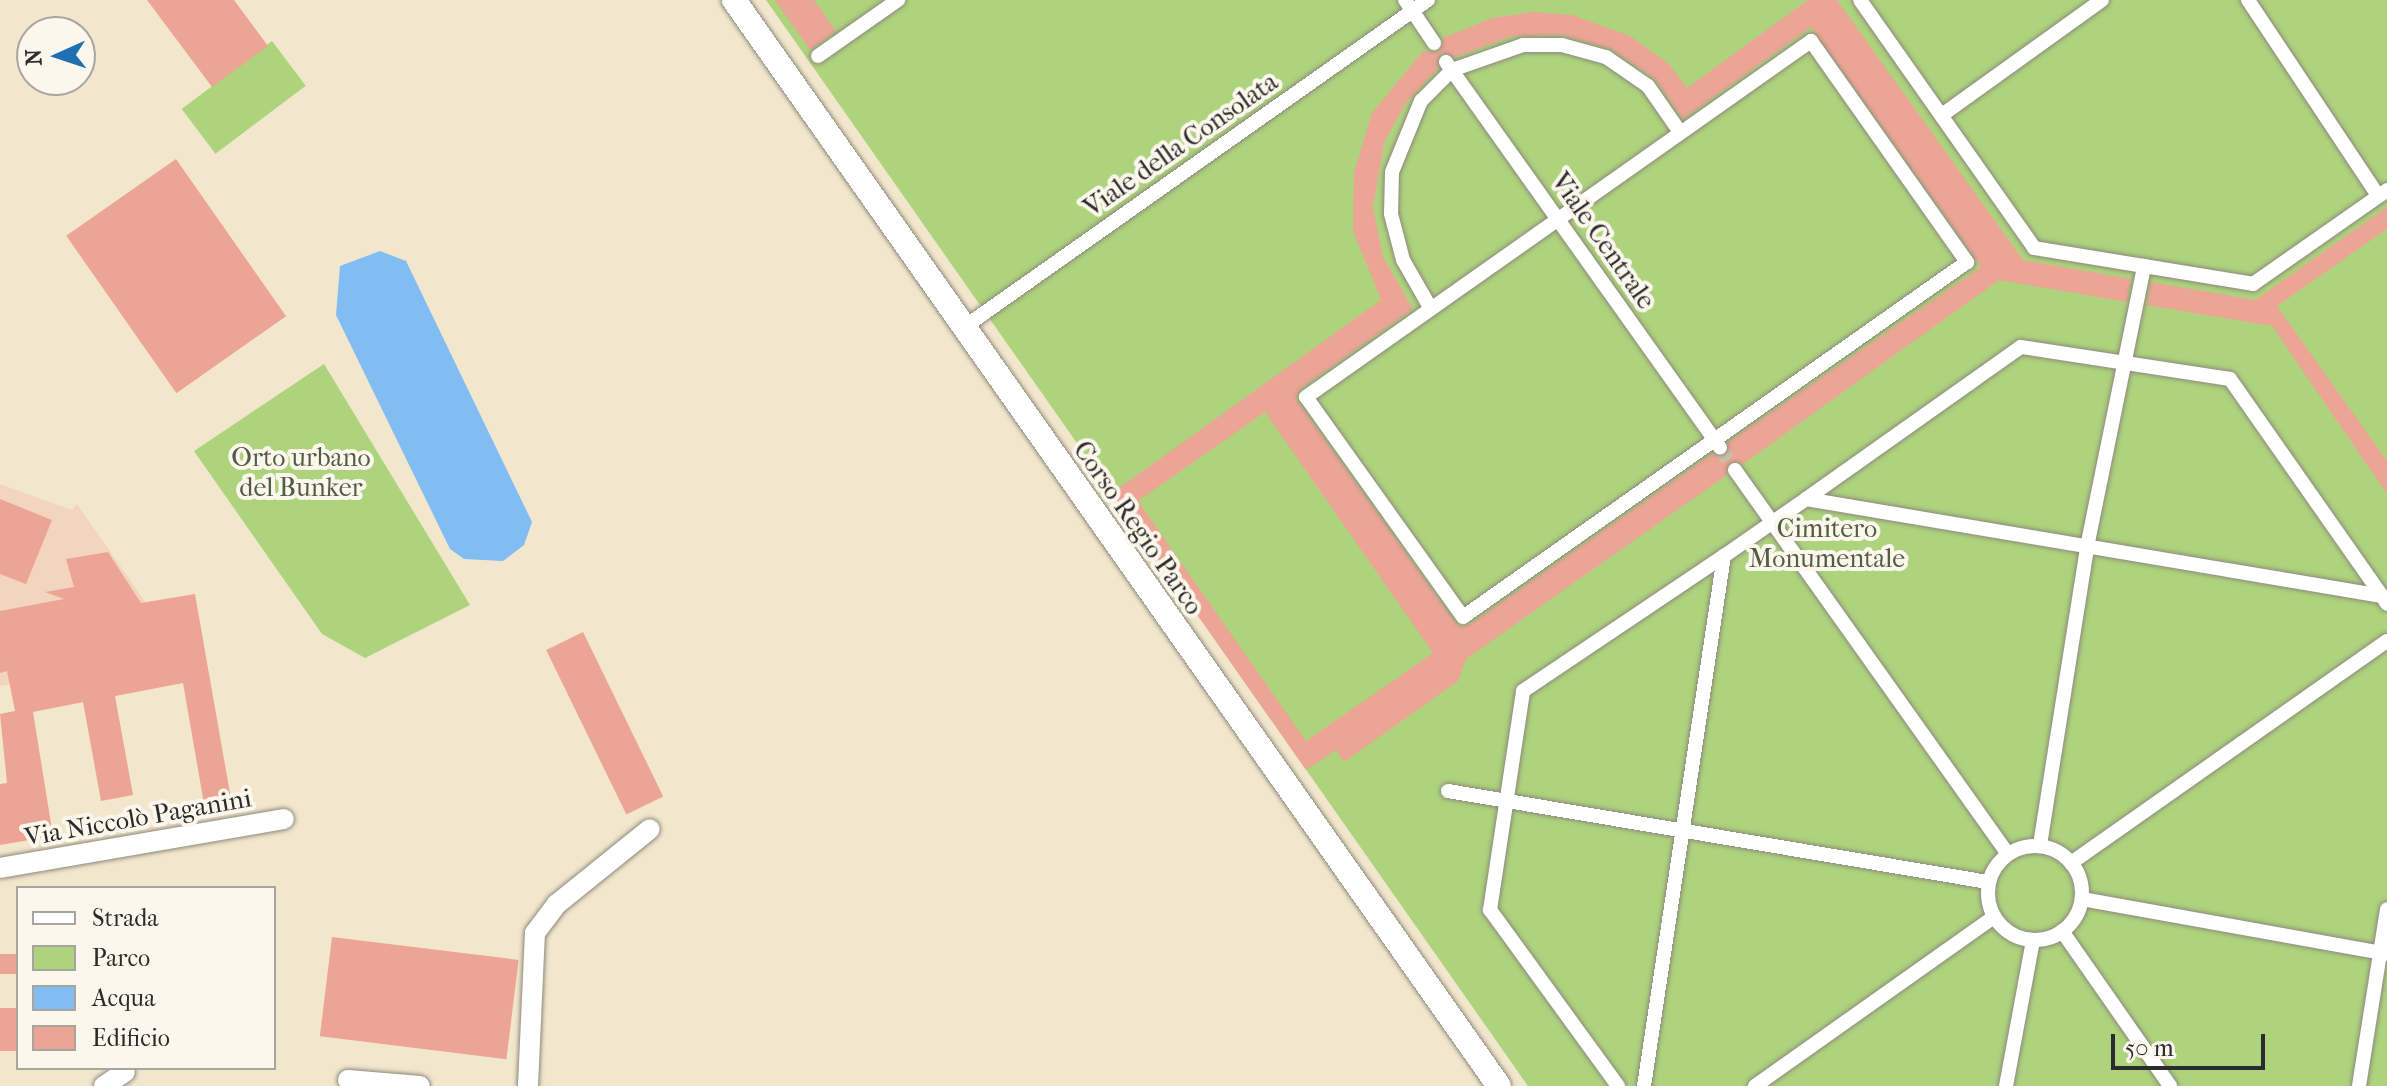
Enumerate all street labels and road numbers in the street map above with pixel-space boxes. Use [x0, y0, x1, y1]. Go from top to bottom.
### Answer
street label: Viale della Consolata [1078, 66, 1284, 224]
street label: Viale Centrale [1544, 167, 1662, 315]
street label: Corso Regio Parco [1067, 435, 1209, 621]
street label: Via Niccolò Paganini [22, 783, 254, 853]

